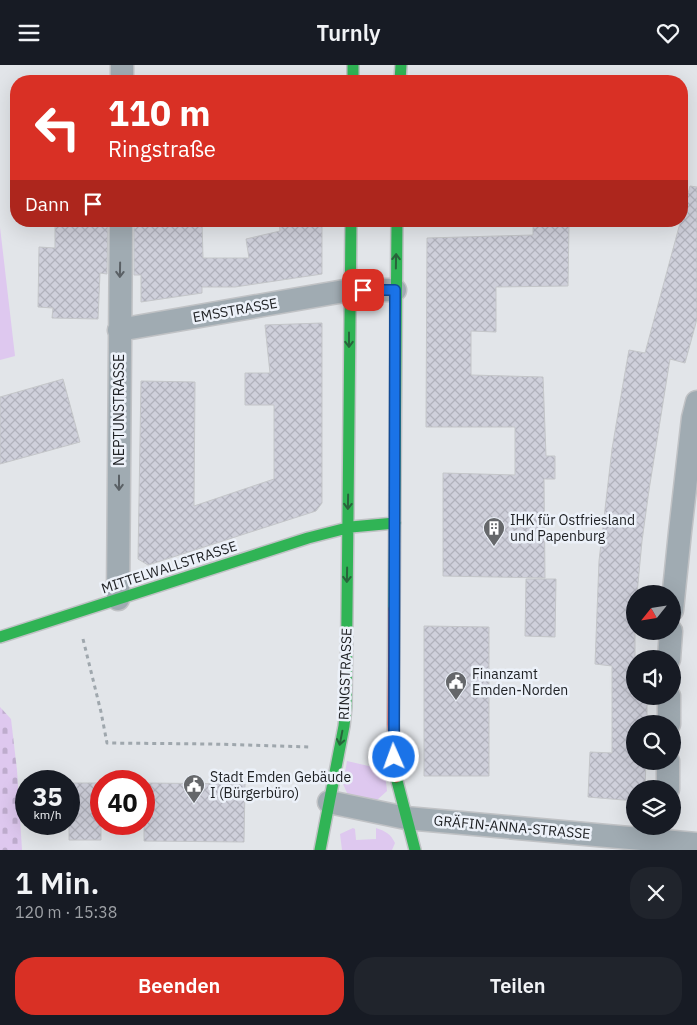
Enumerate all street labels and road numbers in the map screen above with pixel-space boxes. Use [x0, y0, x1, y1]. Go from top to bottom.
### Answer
street label: EMSSTRASSE [191, 294, 279, 326]
street label: NEPTUNSTRASSE [110, 354, 128, 466]
street label: MITTELWALLSTRASSE [99, 537, 239, 597]
street label: RINGSTRASSE [334, 628, 356, 720]
street label: GRÄFIN-ANNA-STRASSE [433, 811, 591, 843]

